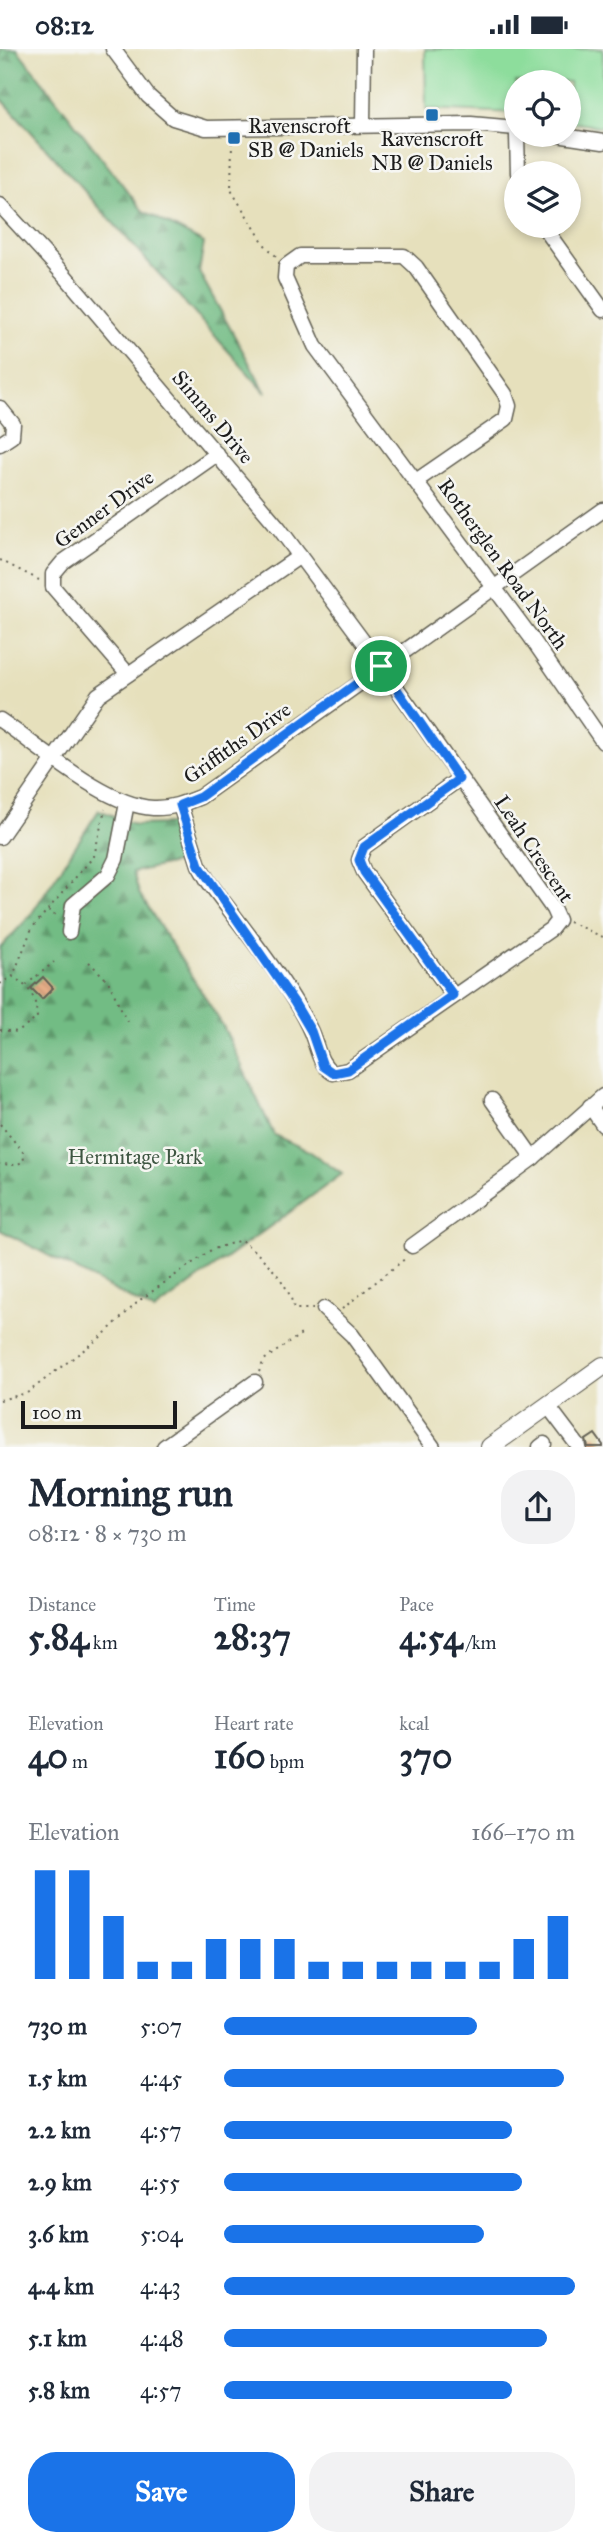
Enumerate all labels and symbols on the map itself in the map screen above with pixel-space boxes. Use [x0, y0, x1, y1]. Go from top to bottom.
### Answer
marker: Ravenscroft NB @ Daniels [424, 107, 440, 123]
place label: Ravenscroft SB @ Daniels [248, 113, 364, 163]
place label: Ravenscroft NB @ Daniels [371, 126, 493, 176]
marker: Ravenscroft SB @ Daniels [226, 130, 242, 146]
street label: Simms Drive [166, 365, 260, 469]
street label: Genner Drive [49, 464, 159, 554]
street label: Rotherglen Road North [432, 473, 574, 655]
pin [351, 636, 411, 696]
street label: Griffiths Drive [178, 696, 296, 790]
street label: Leah Crescent [489, 790, 580, 908]
park label: Hermitage Park [67, 1144, 203, 1170]
scale bar [21, 1398, 177, 1430]

